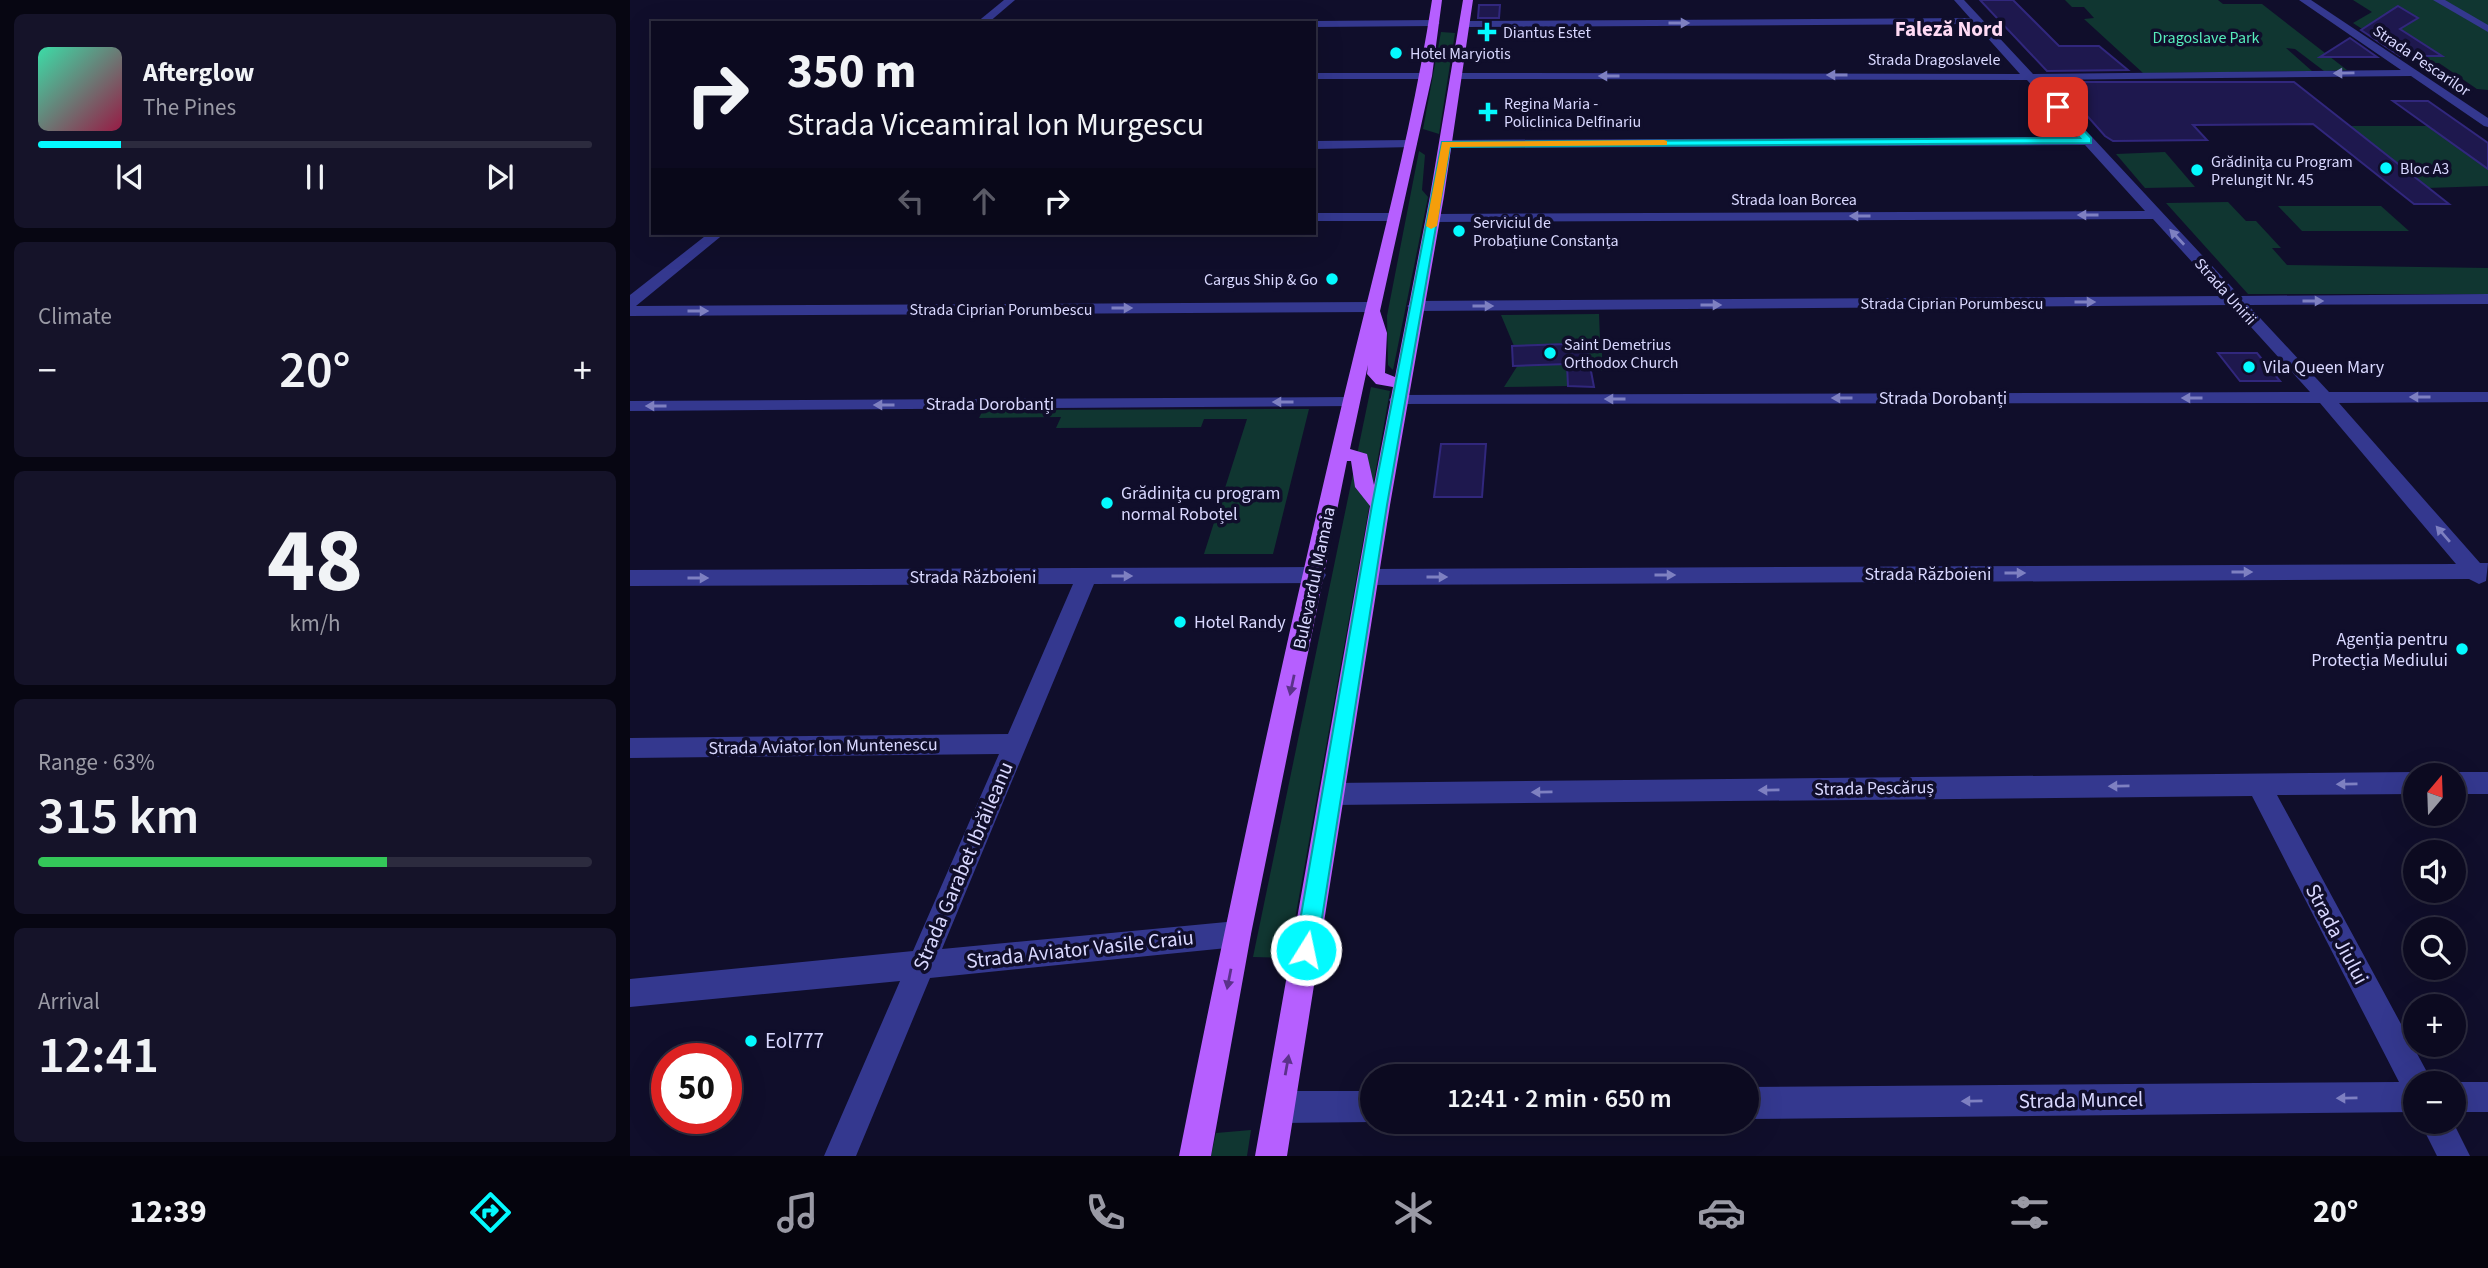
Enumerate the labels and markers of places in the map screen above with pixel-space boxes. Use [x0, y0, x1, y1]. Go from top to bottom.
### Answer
marker: Diantus Estet [1477, 22, 1497, 42]
place label: Diantus Estet [1503, 22, 1591, 44]
place label: Hotel Maryiotis [1410, 43, 1511, 65]
marker: Hotel Maryiotis [1388, 45, 1404, 61]
pin [2028, 77, 2088, 137]
place label: Regina Maria - Policlinica Delfinariu [1504, 93, 1641, 133]
marker: Regina Maria - Policlinica Delfinariu [1478, 102, 1498, 122]
place label: Grădinița cu Program Prelungit Nr. 45 [2211, 151, 2353, 191]
place label: Bloc A3 [2400, 158, 2449, 180]
marker: Bloc A3 [2378, 160, 2394, 176]
marker: Grădinița cu Program Prelungit Nr. 45 [2189, 162, 2205, 178]
place label: Serviciul de Probațiune Constanța [1473, 212, 1619, 252]
marker: Serviciul de Probațiune Constanța [1451, 223, 1467, 239]
place label: Cargus Ship & Go [1204, 269, 1318, 291]
marker: Cargus Ship & Go [1324, 271, 1340, 287]
place label: Saint Demetrius Orthodox Church [1564, 334, 1679, 374]
marker: Saint Demetrius Orthodox Church [1542, 345, 1558, 361]
place label: Vila Queen Mary [2263, 355, 2385, 380]
marker: Vila Queen Mary [2241, 359, 2257, 375]
place label: Grădinița cu program normal Roboțel [1121, 481, 1280, 527]
marker: Grădinița cu program normal Roboțel [1099, 495, 1115, 511]
place label: Hotel Randy [1194, 610, 1286, 635]
marker: Hotel Randy [1172, 614, 1188, 630]
place label: Agenția pentru Protecția Mediului [2311, 627, 2448, 673]
marker: Agenția pentru Protecția Mediului [2454, 641, 2470, 657]
place label: Eol777 [765, 1026, 824, 1056]
marker: Eol777 [743, 1033, 759, 1049]

